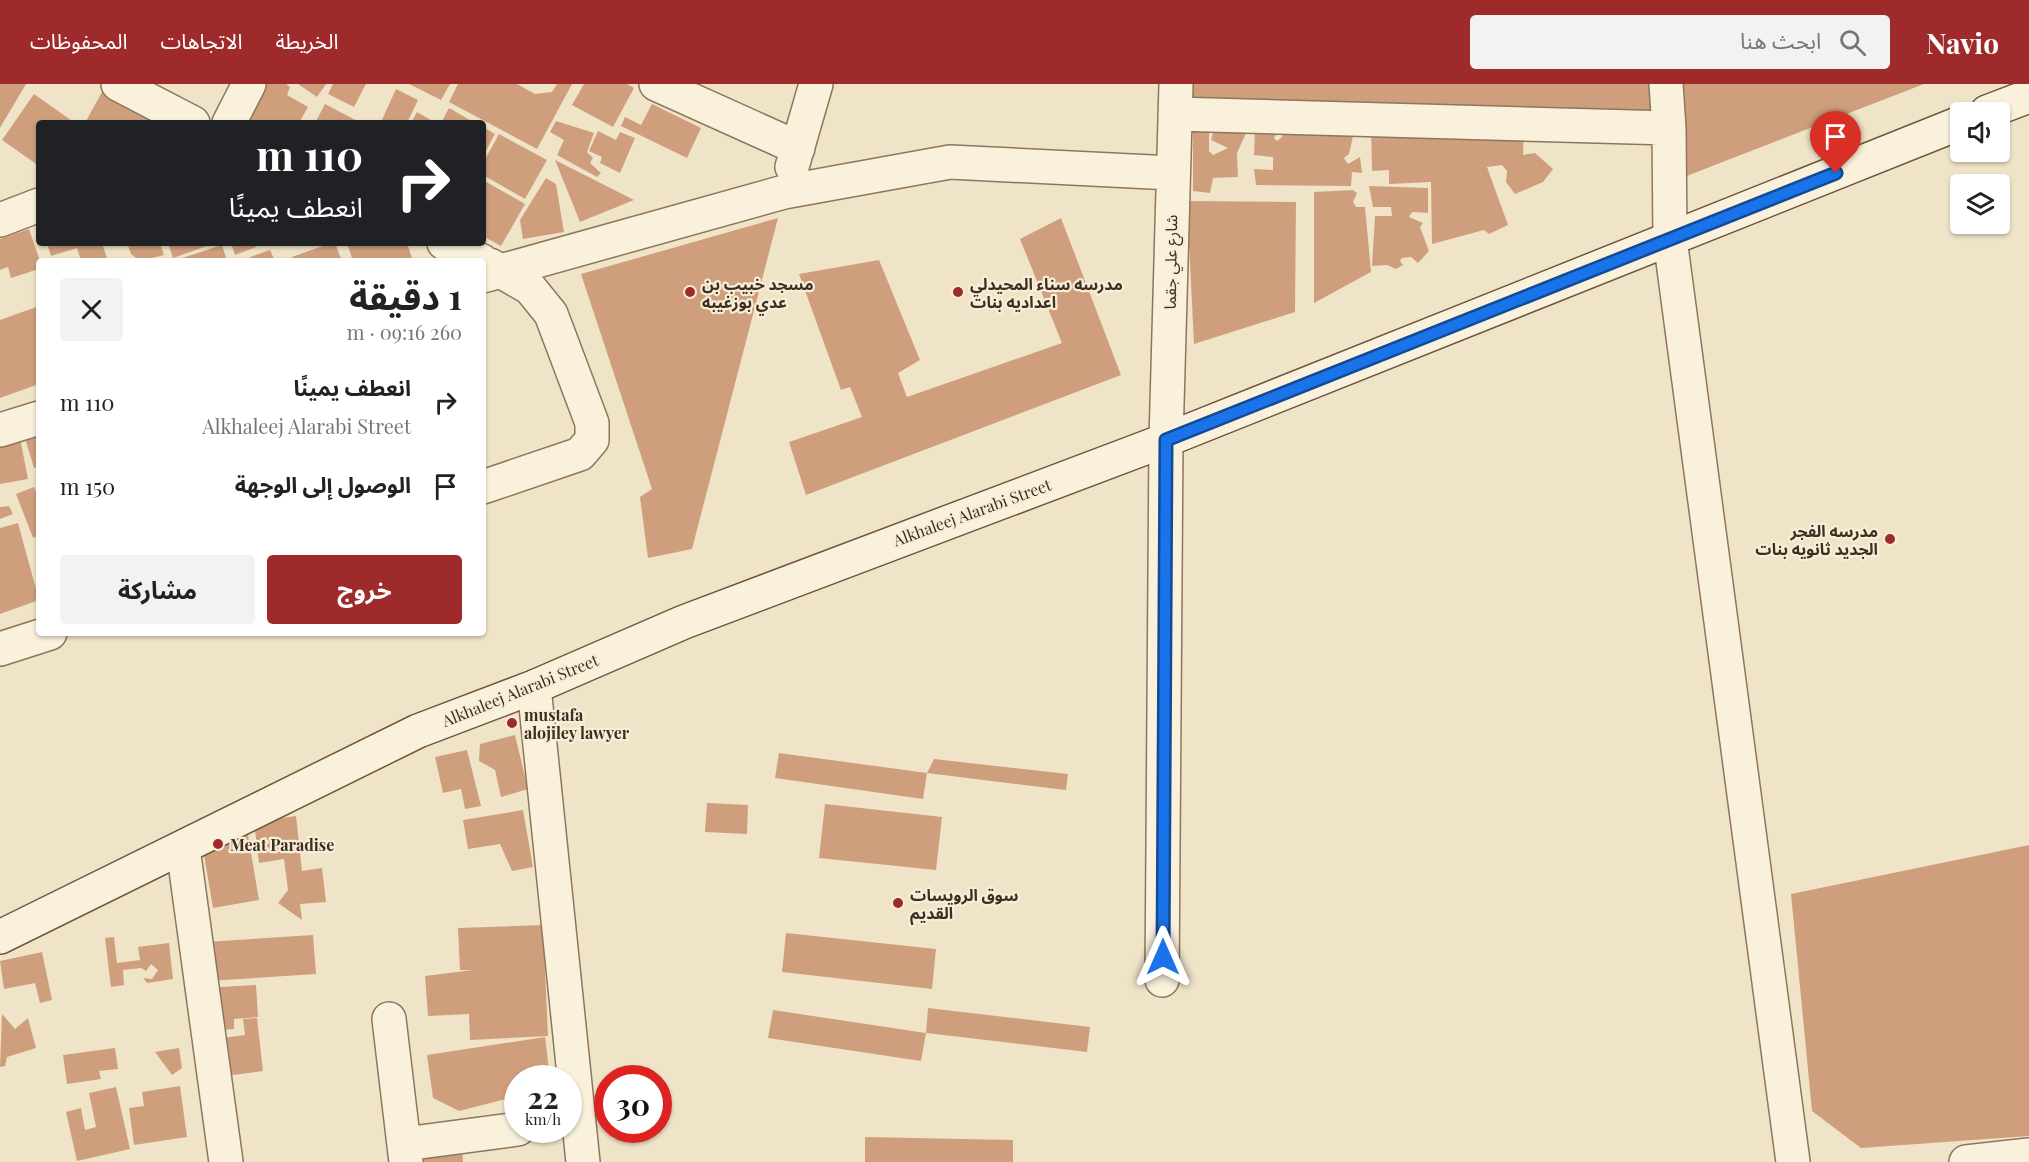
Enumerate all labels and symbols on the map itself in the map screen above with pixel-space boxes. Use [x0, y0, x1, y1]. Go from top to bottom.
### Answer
pin [1810, 111, 1861, 173]
street label: شارع علي جقما [1159, 214, 1184, 310]
place label: مسجد خبيب بن عدي بوزغيبه [702, 273, 814, 315]
place label: مدرسه سناء المحيدلي اعداديه بنات [970, 273, 1123, 312]
marker: مسجد خبيب بن عدي بوزغيبه [683, 285, 697, 299]
marker: مدرسه سناء المحيدلي اعداديه بنات [951, 285, 965, 299]
street label: Alkhaleej Alarabi Street [889, 473, 1054, 551]
place label: مدرسه الفجر الجديد ثانويه بنات [1755, 520, 1878, 559]
marker: مدرسه الفجر الجديد ثانويه بنات [1883, 532, 1897, 546]
street label: Alkhaleej Alarabi Street [438, 649, 602, 731]
place label: mustafa alojiley lawyer [524, 704, 630, 743]
marker: mustafa alojiley lawyer [505, 716, 519, 730]
place label: Meat Paradise [230, 834, 334, 855]
marker: Meat Paradise [211, 837, 225, 851]
place label: سوق الرويسات القديم [910, 884, 1018, 926]
marker: سوق الرويسات القديم [891, 896, 905, 910]
position arrow [1131, 925, 1195, 989]
speed limit sign: 30 [594, 1065, 672, 1143]

